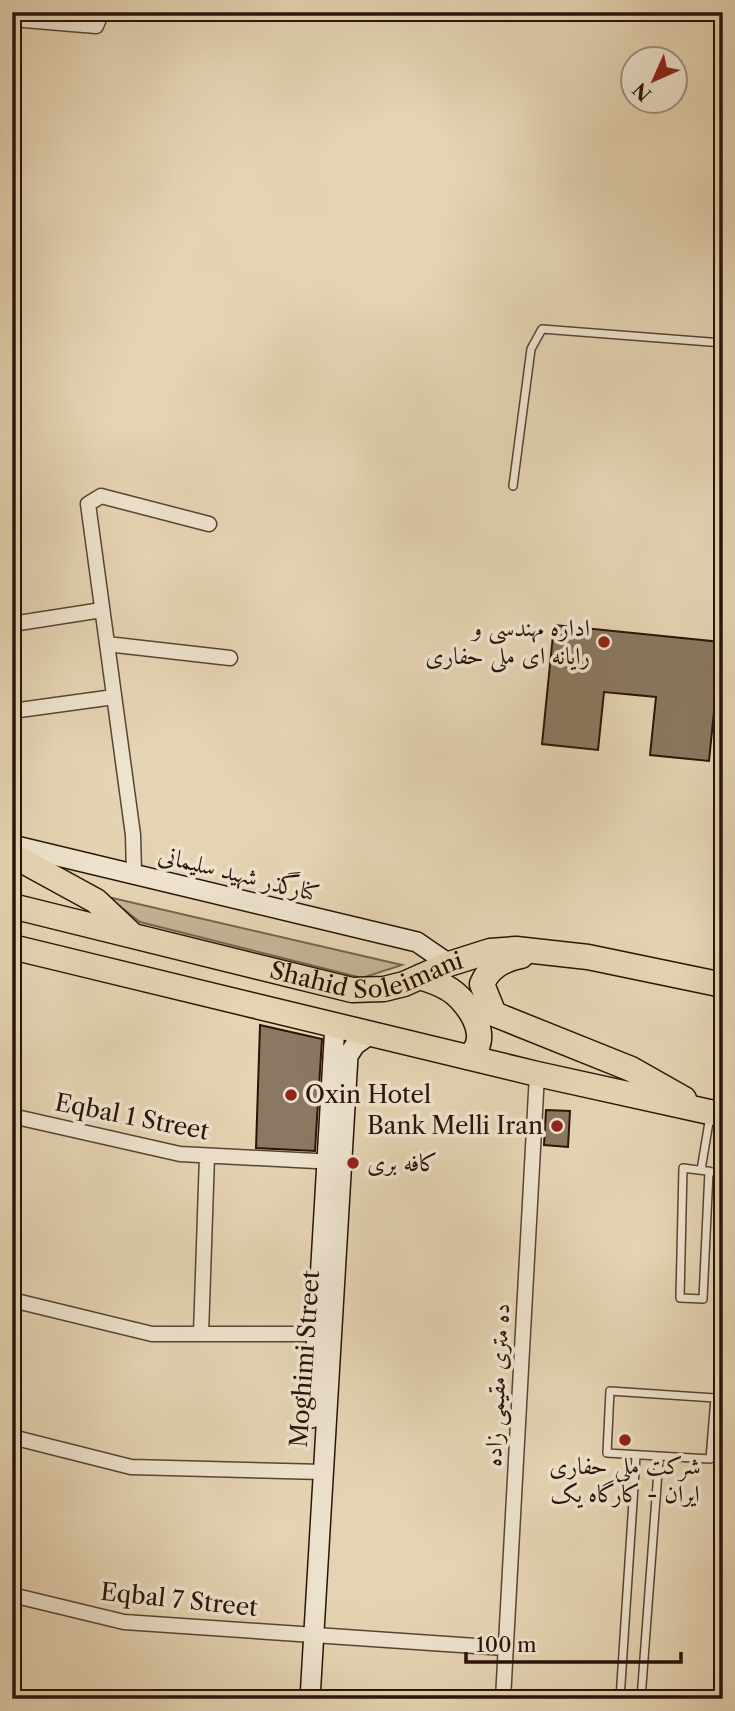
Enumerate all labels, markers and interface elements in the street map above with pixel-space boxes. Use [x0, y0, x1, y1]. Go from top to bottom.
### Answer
north arrow [620, 46, 690, 116]
text: N [628, 78, 656, 106]
place label: اداره مهندسی و رایانه ای ملی حفاری [425, 613, 590, 673]
marker: اداره مهندسی و رایانه ای ملی حفاری [596, 634, 612, 650]
street label: کنارگذر شهید سلیمانی [155, 838, 323, 908]
street label: Shahid Soleimani [267, 946, 466, 1004]
place label: Oxin Hotel [305, 1080, 431, 1109]
street label: Eqbal 1 Street [53, 1087, 212, 1146]
marker: Oxin Hotel [283, 1087, 299, 1103]
place label: Bank Melli Iran [367, 1111, 543, 1140]
marker: Bank Melli Iran [549, 1118, 565, 1134]
place label: کافه بری [367, 1148, 438, 1177]
marker: کافه بری [345, 1155, 361, 1171]
street label: Moghimi Street [284, 1269, 325, 1448]
street label: ده متری مقیمی زاده [478, 1303, 518, 1468]
marker: شرکت ملی حفاری ایران - کارگاه یک [617, 1432, 633, 1448]
place label: شرکت ملی حفاری ایران - کارگاه یک [549, 1451, 701, 1509]
street label: Eqbal 7 Street [99, 1577, 260, 1622]
scale bar [466, 1620, 681, 1664]
text: 100 m [476, 1632, 537, 1657]

